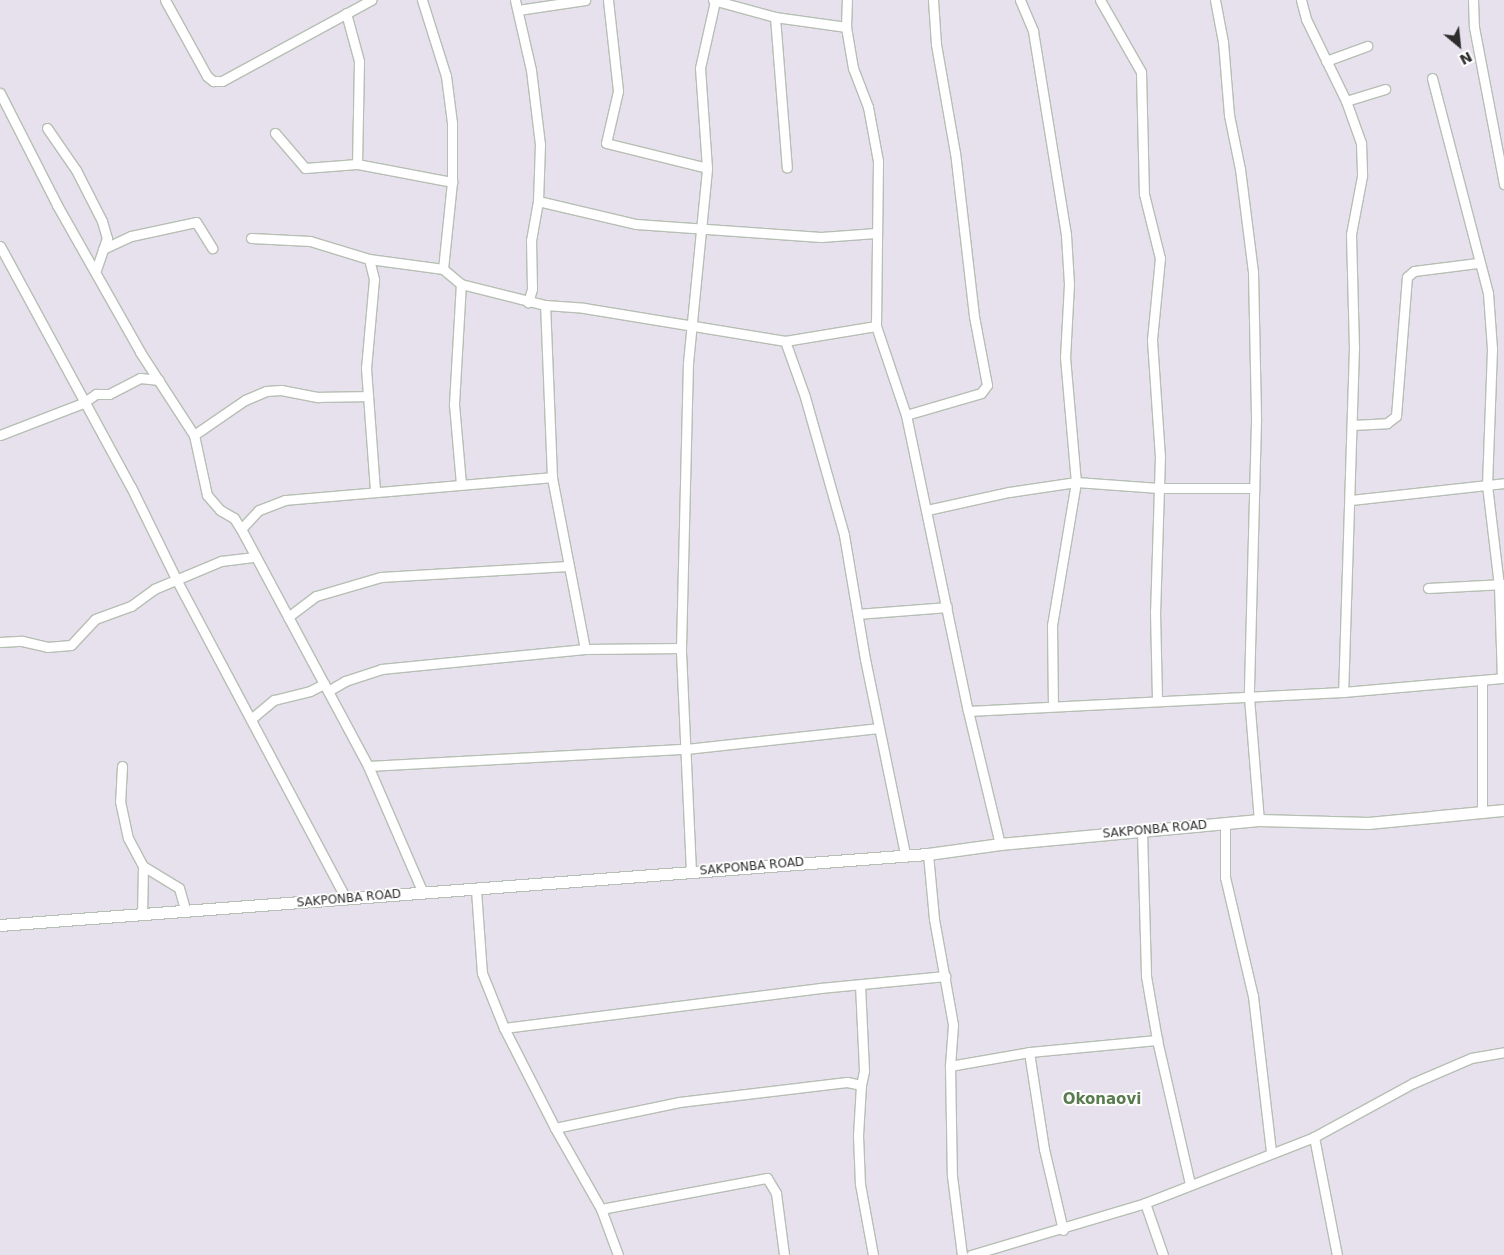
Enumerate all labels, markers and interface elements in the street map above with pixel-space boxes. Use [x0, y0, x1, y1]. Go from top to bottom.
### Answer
north arrow [1434, 20, 1484, 70]
text: N [1457, 48, 1475, 68]
street label: SAKPONBA ROAD [1102, 818, 1208, 842]
street label: SAKPONBA ROAD [699, 855, 805, 879]
street label: SAKPONBA ROAD [296, 887, 402, 911]
district label: Okonaovi [1063, 1091, 1141, 1109]

